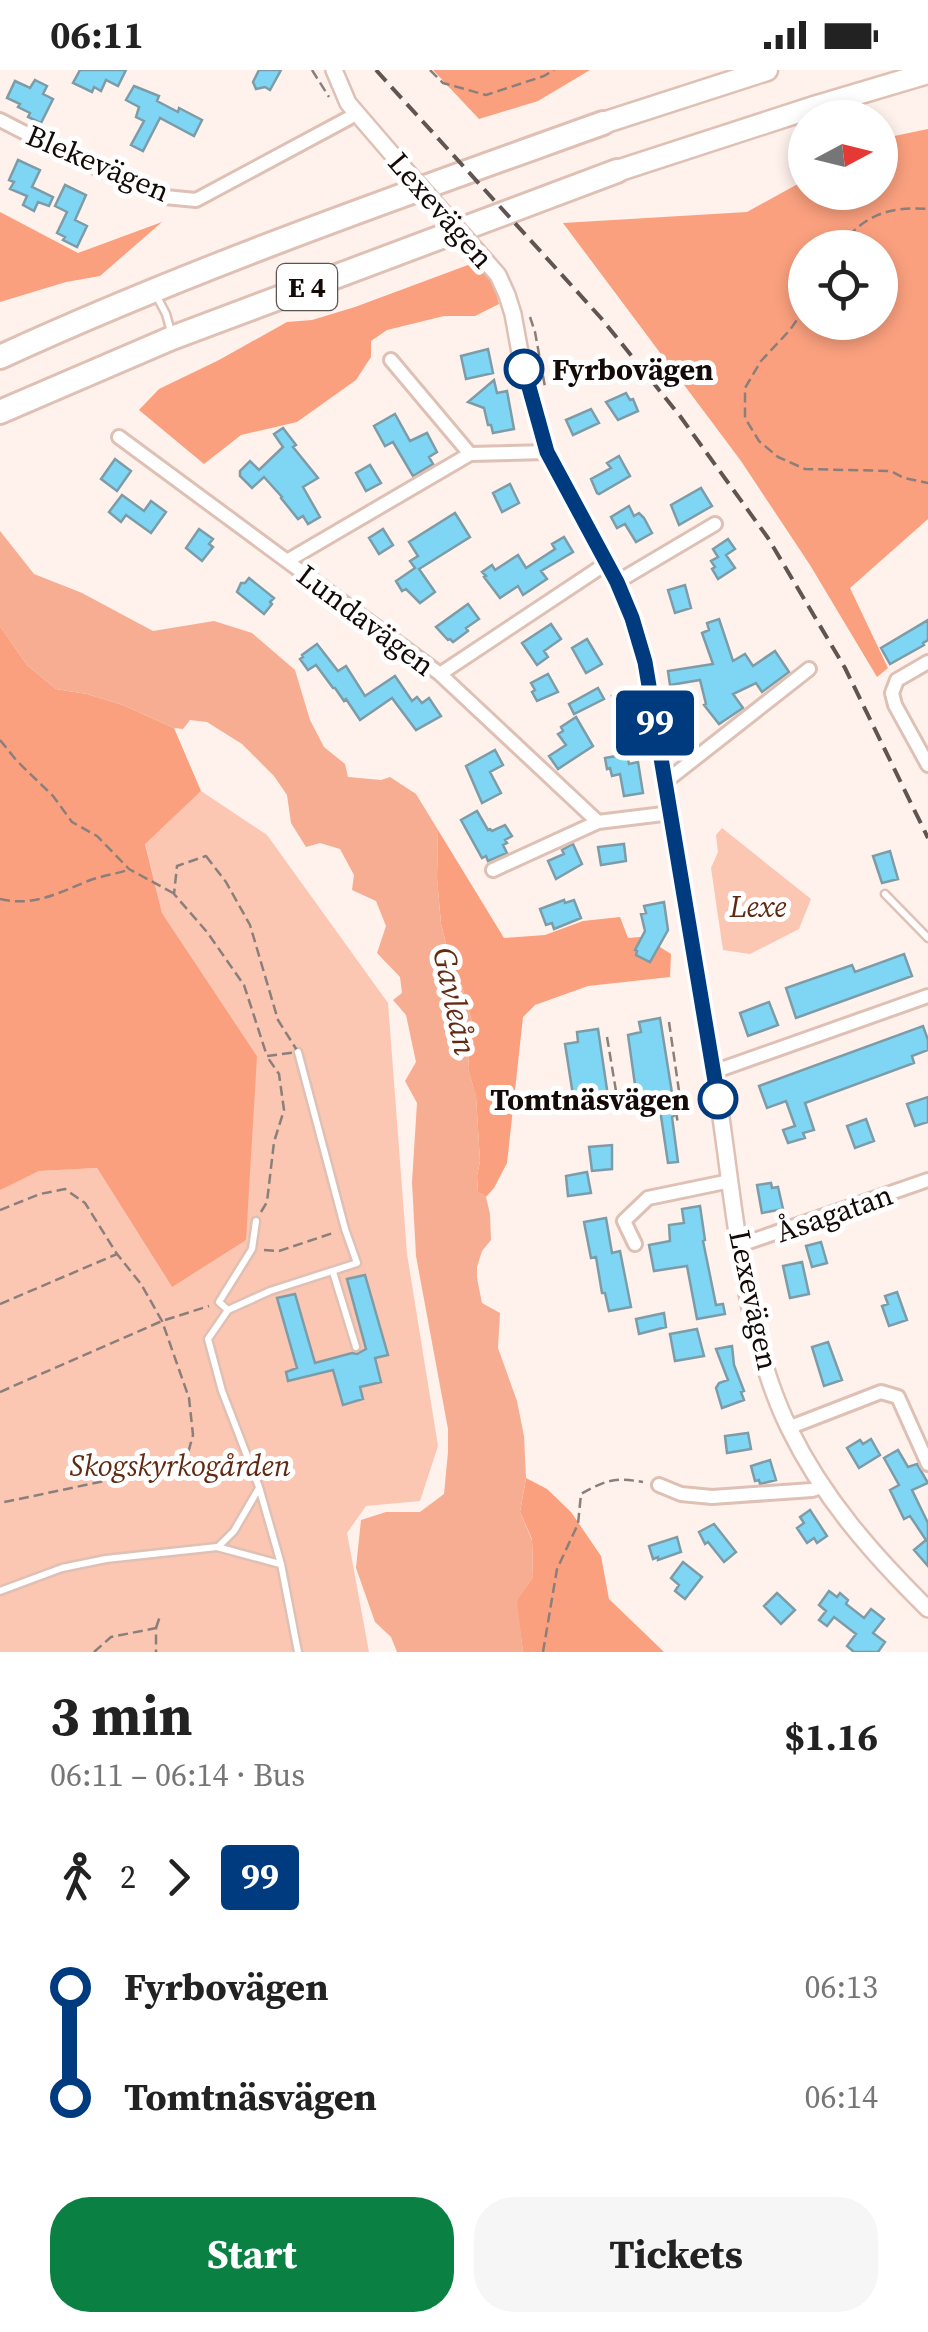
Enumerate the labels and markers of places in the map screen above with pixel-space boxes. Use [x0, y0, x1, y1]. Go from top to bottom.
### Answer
place label: Fyrbovägen [552, 349, 714, 390]
marker: Fyrbovägen [505, 350, 543, 388]
place label: Tomtnäsvägen [490, 1079, 690, 1120]
marker: Tomtnäsvägen [699, 1080, 737, 1118]

